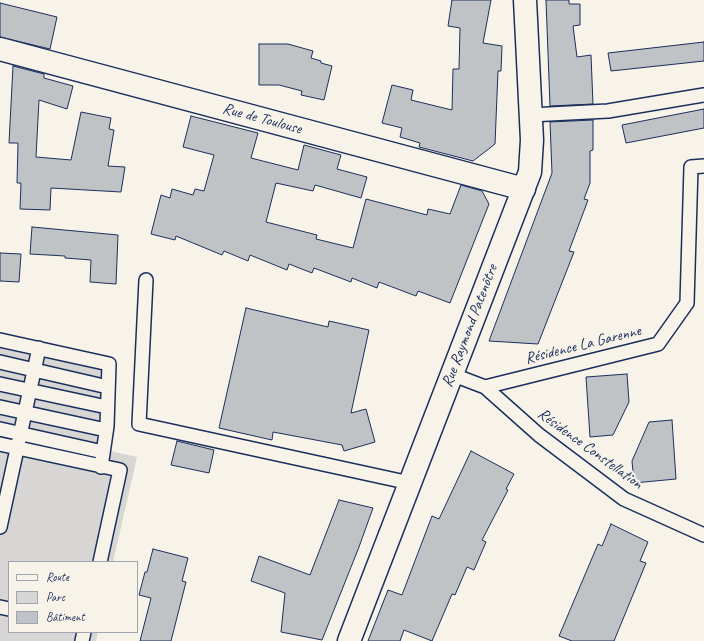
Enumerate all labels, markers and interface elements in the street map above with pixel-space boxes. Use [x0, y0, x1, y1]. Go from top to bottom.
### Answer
street label: Rue de Toulouse [220, 99, 304, 139]
street label: Rue Raymond Patenôtre [438, 262, 502, 390]
street label: Résidence La Garenne [523, 321, 643, 369]
street label: Résidence Constellation [534, 404, 646, 494]
legend [8, 561, 138, 633]
text: Route [46, 569, 69, 585]
text: Parc [46, 589, 65, 605]
text: Bâtiment [46, 609, 84, 625]

